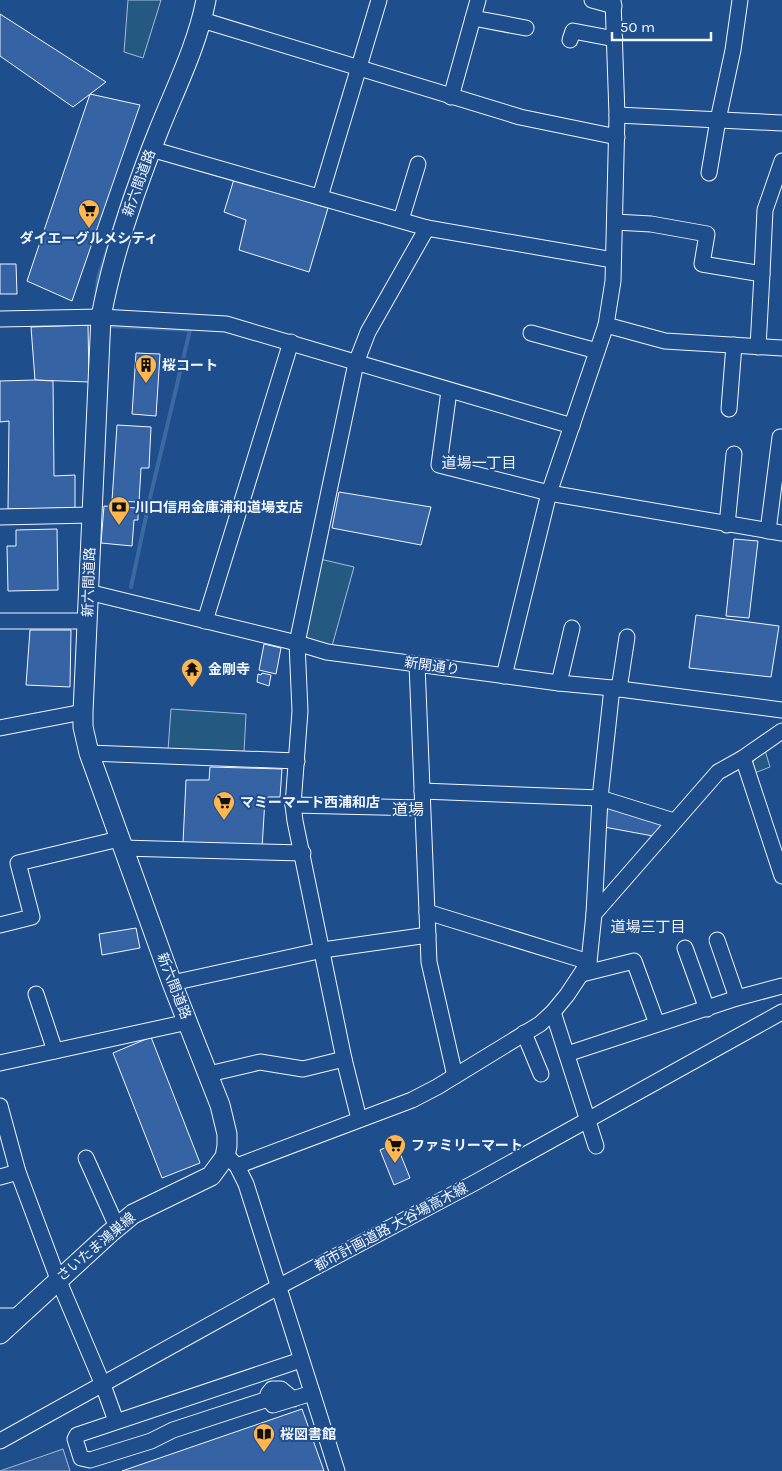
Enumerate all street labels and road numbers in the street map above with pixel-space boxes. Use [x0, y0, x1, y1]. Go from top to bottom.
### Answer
street label: 新六間道路 [119, 147, 159, 219]
street label: 新六間道路 [79, 547, 99, 617]
street label: 新開通り [403, 654, 461, 678]
street label: 新六間道路 [154, 950, 194, 1022]
street label: 都市計画道路 大谷場高木線 [311, 1179, 471, 1275]
street label: さいたま鴻巣線 [53, 1209, 139, 1285]

